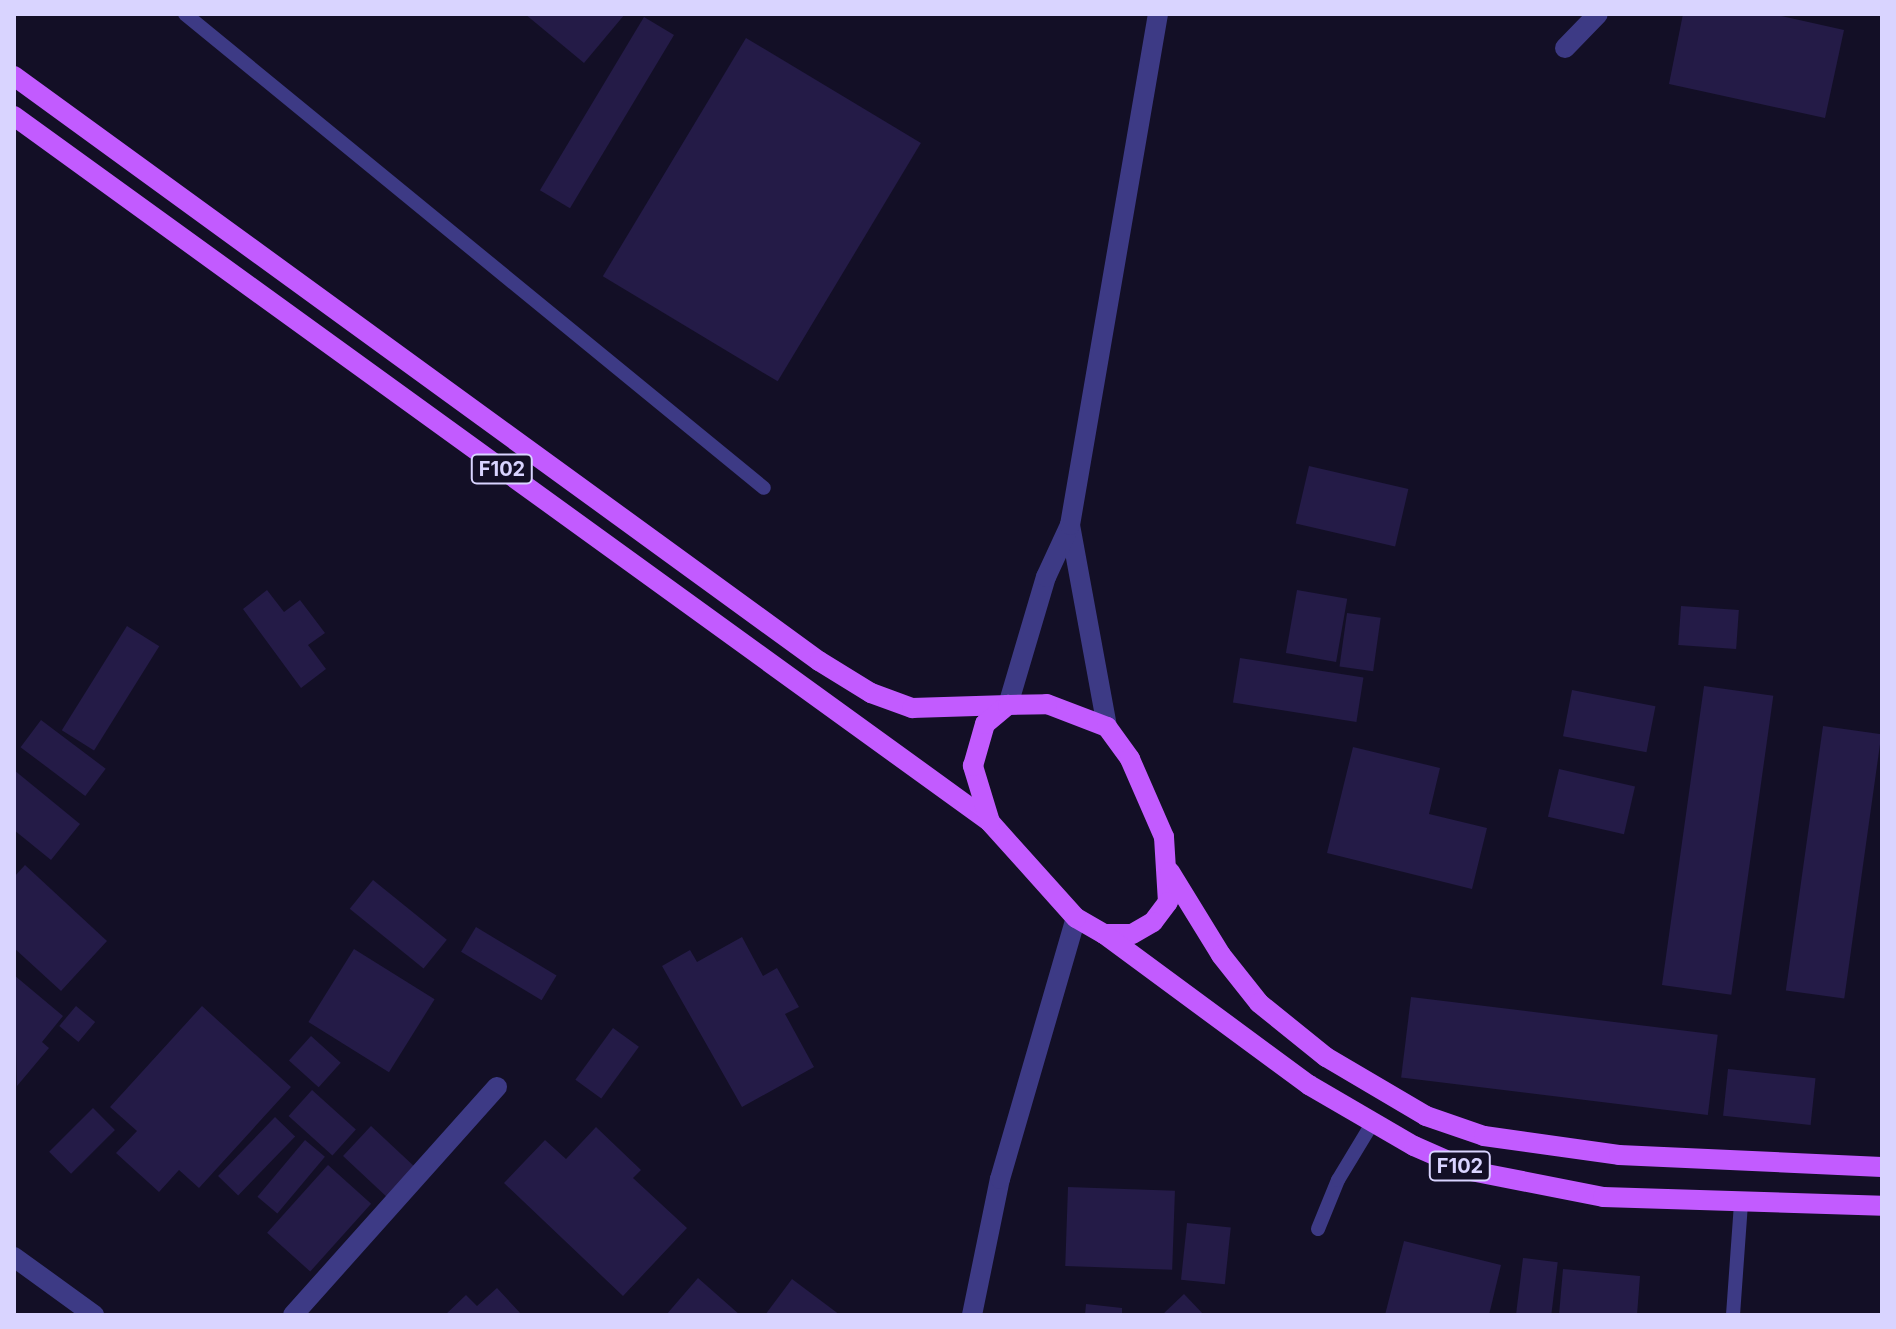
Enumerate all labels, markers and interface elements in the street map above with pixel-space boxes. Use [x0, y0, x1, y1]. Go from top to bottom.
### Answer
road number: F102 [470, 453, 534, 485]
road number: F102 [1428, 1150, 1492, 1182]

